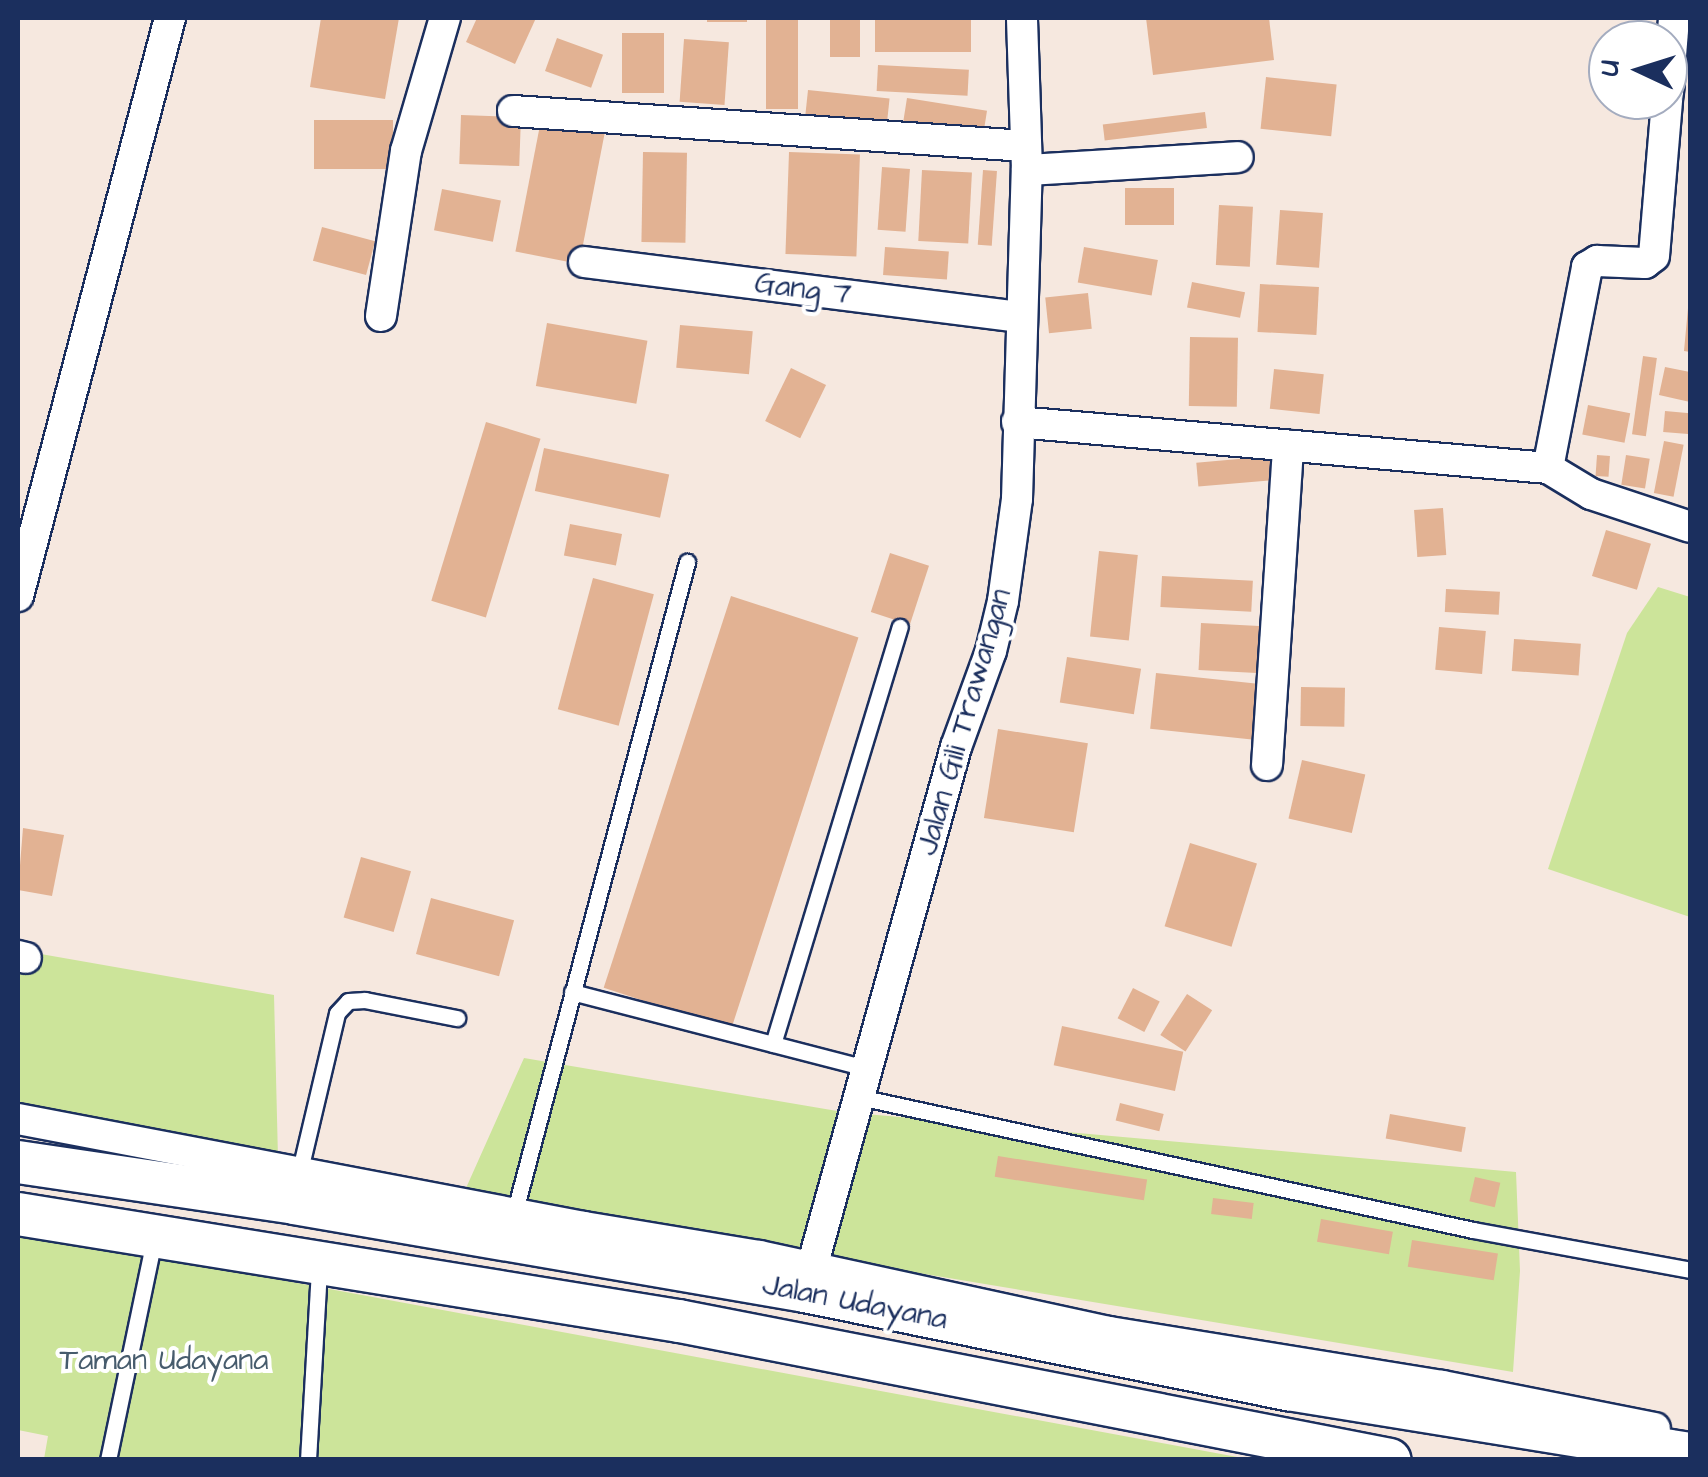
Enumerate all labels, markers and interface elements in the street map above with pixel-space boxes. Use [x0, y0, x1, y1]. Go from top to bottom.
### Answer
north arrow [1588, 20, 1688, 120]
text: U [1590, 59, 1630, 77]
street label: Gang 7 [753, 265, 853, 313]
street label: Jalan Gili Trawangan [909, 585, 1019, 859]
street label: Jalan Udayana [759, 1266, 951, 1338]
park label: Taman Udayana [59, 1342, 269, 1378]

